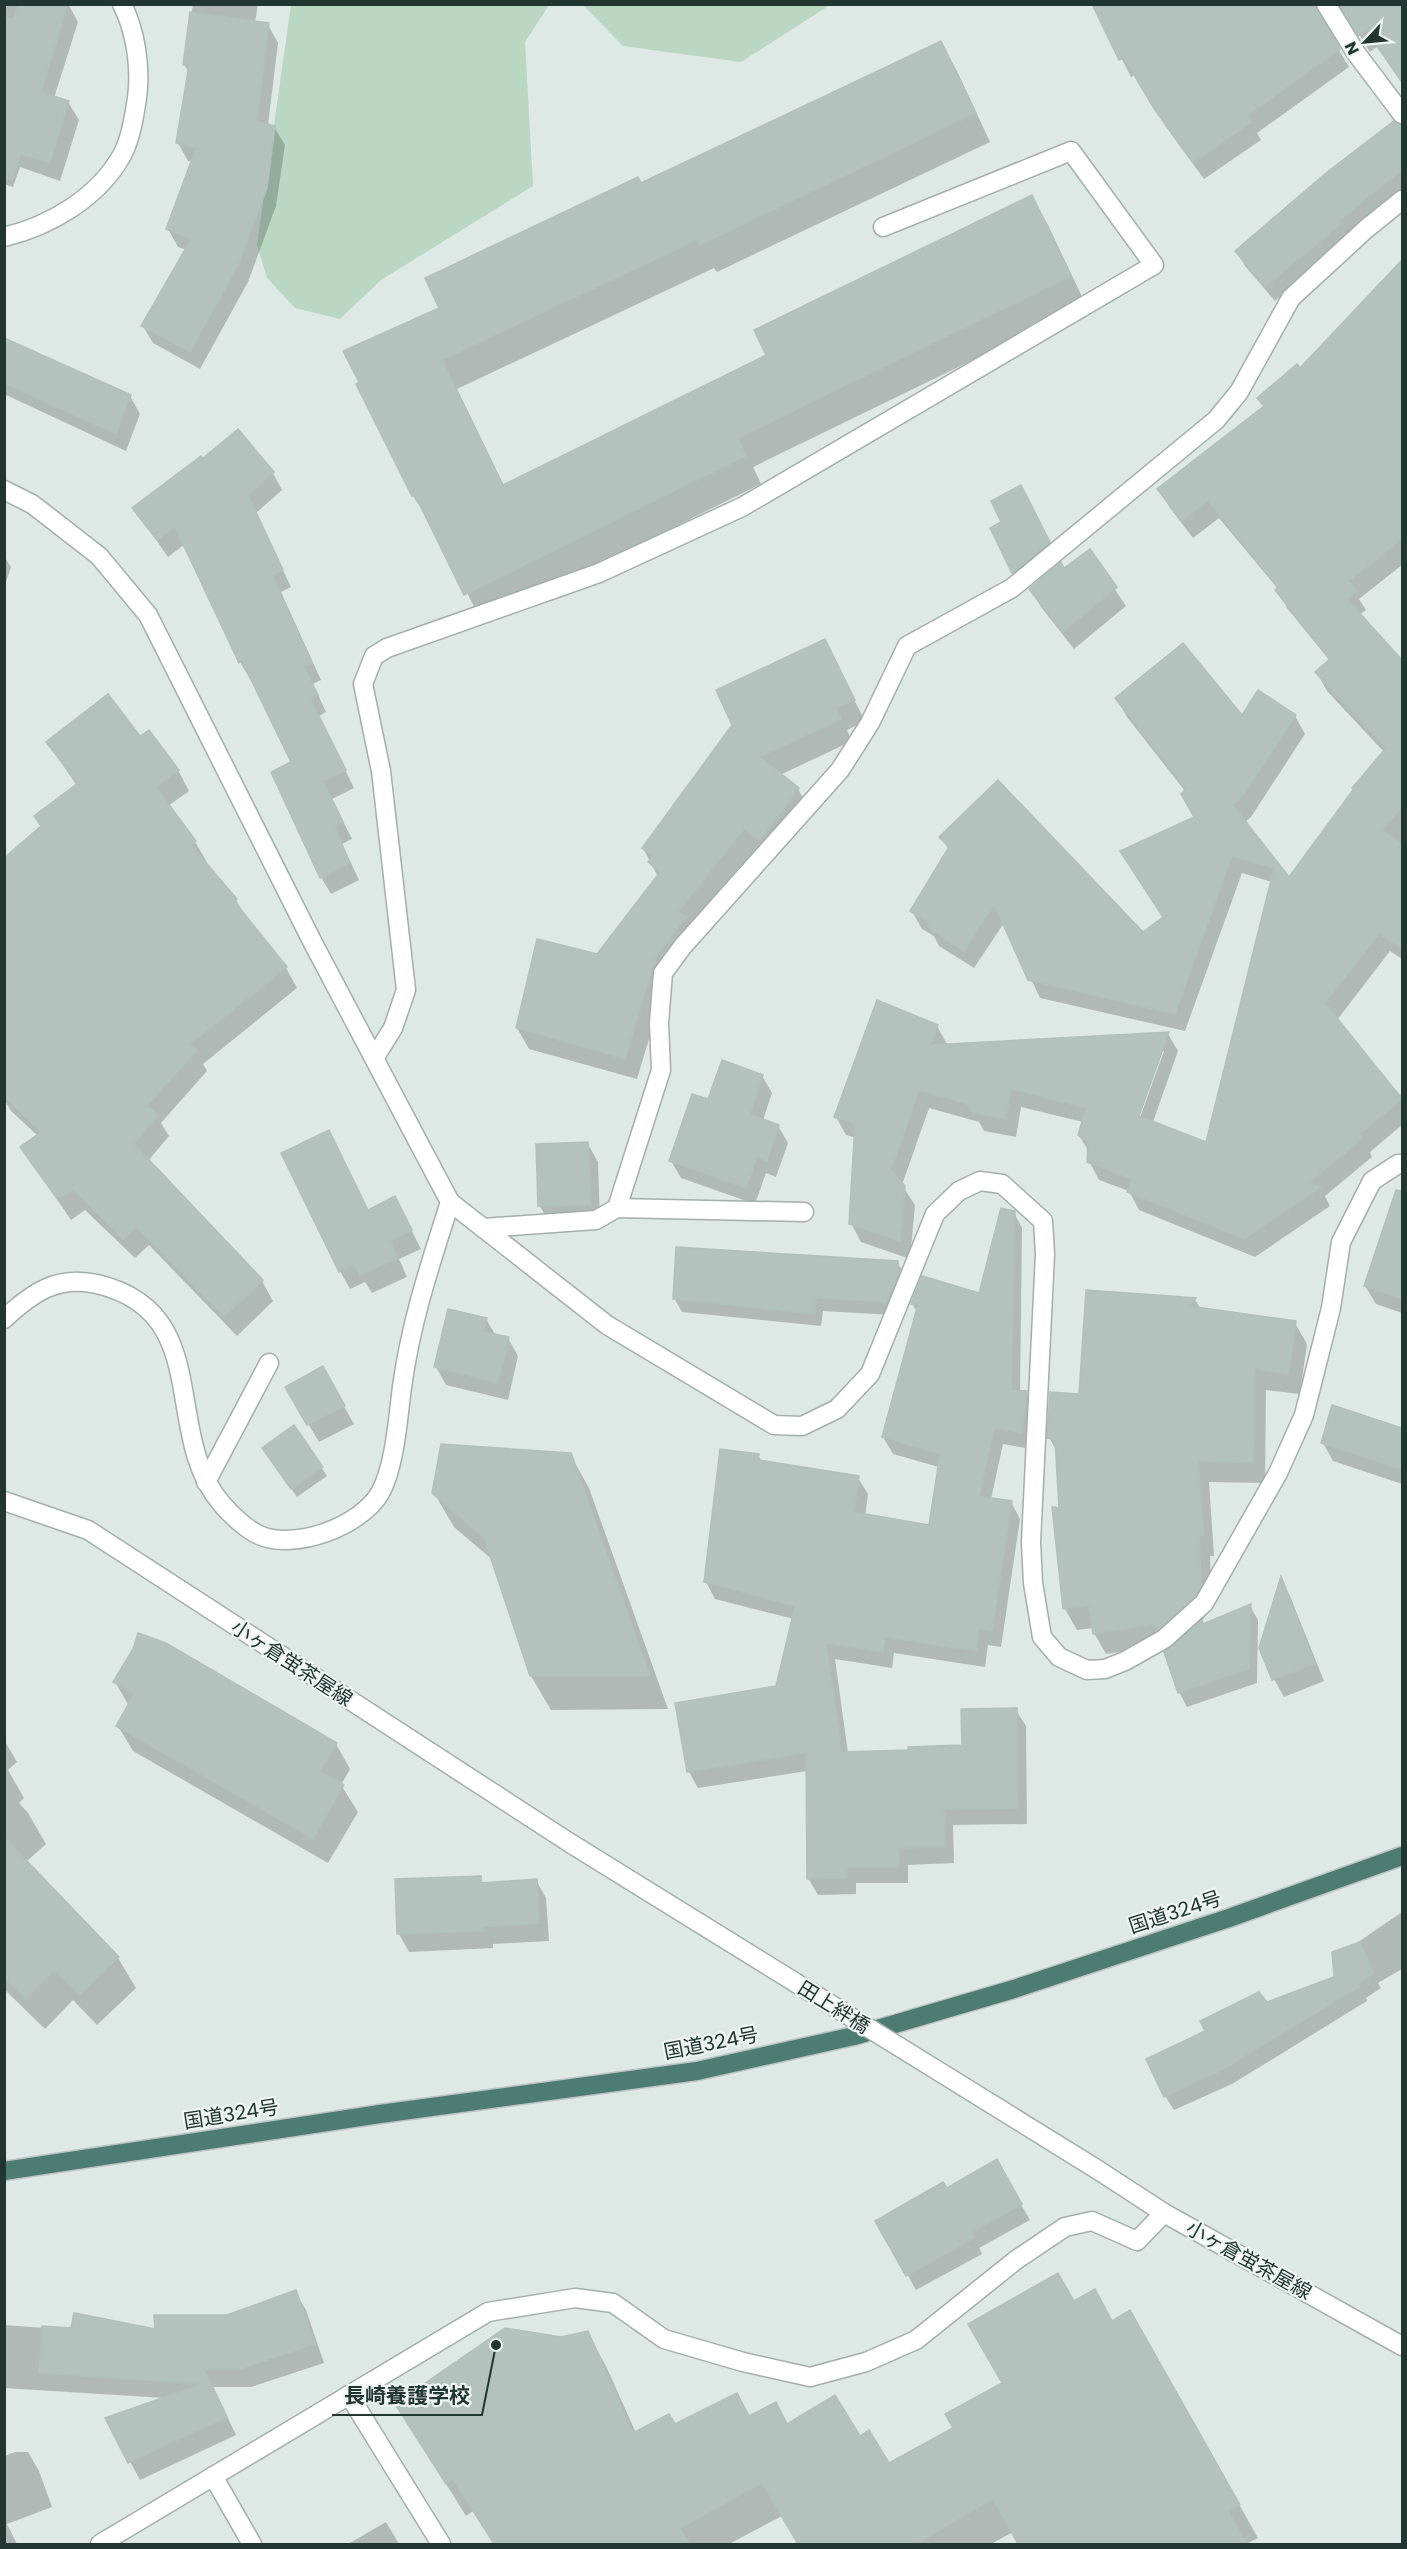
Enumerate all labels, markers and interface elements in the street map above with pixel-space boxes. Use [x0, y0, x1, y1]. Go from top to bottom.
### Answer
north arrow [1335, 12, 1395, 72]
text: N [1339, 38, 1365, 59]
street label: 小ヶ倉蛍茶屋線 [226, 1613, 358, 1713]
street label: 国道324号 [1125, 1884, 1225, 1940]
street label: 田上絆橋 [793, 1974, 875, 2040]
street label: 国道324号 [661, 2020, 761, 2066]
street label: 国道324号 [181, 2093, 281, 2135]
street label: 小ヶ倉蛍茶屋線 [1181, 2214, 1317, 2306]
callout: 長崎養護学校 [332, 2376, 482, 2415]
text: 長崎養護学校 [344, 2381, 470, 2410]

